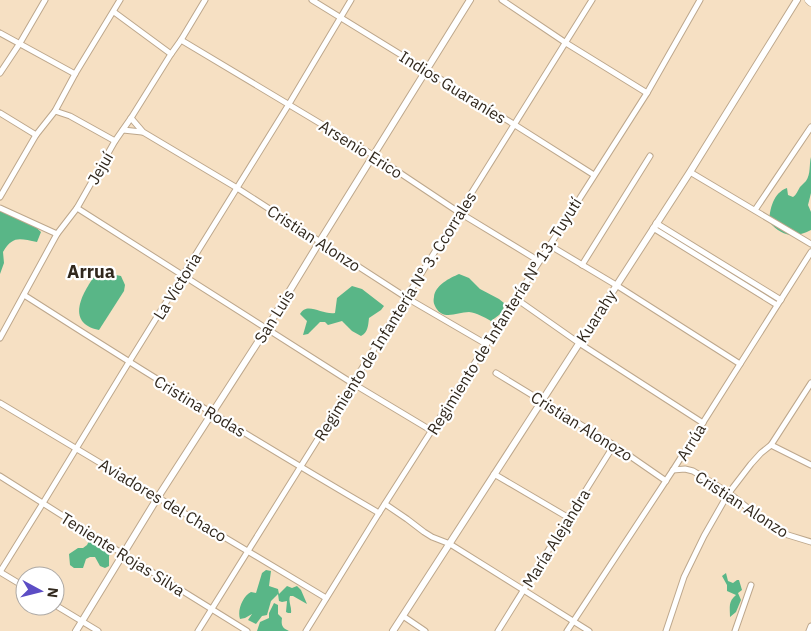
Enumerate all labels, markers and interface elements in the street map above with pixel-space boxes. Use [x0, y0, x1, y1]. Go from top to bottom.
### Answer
street label: Indios Guaraníes [396, 46, 510, 128]
street label: Arsenio Erico [316, 115, 406, 183]
street label: Jejuí [83, 148, 117, 188]
street label: Regimiento de Infantería N° 3. Ccorrales [310, 188, 480, 444]
street label: Regimiento de Infantería N° 13. Tuyutí [422, 194, 586, 438]
street label: Cristian Alonzo [264, 200, 365, 276]
street label: La Victoria [149, 248, 206, 323]
district label: Arrua [67, 260, 115, 283]
street label: San Luis [250, 285, 298, 347]
street label: Kuarahy [572, 286, 620, 346]
street label: Cristina Rodas [151, 371, 249, 441]
street label: Cristian Alonozo [527, 387, 637, 465]
street label: Arrúa [672, 420, 710, 464]
street label: Aviadores del Chaco [96, 454, 230, 546]
street label: Cristian Alonzo [692, 466, 793, 542]
street label: María Alejandra [518, 485, 594, 591]
street label: Teniente Rojas Silva [57, 508, 189, 601]
north arrow [15, 566, 65, 616]
text: N [43, 586, 62, 599]

